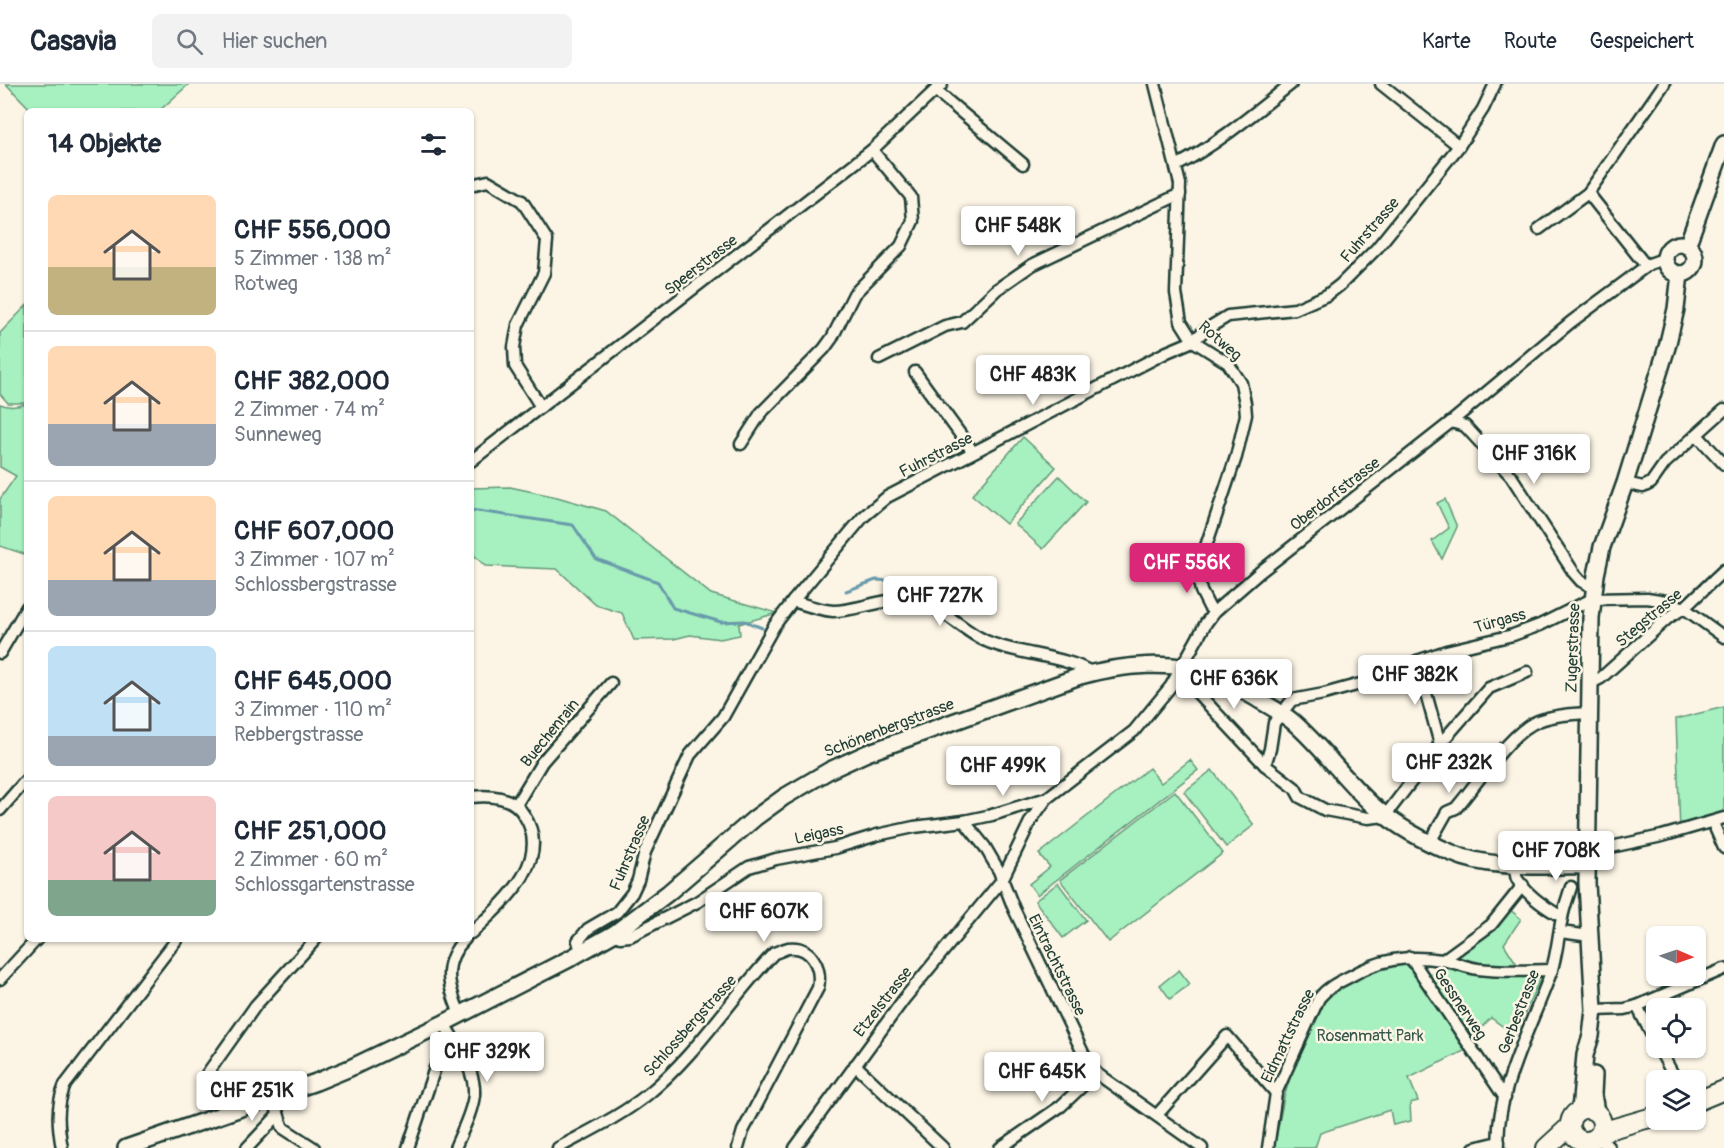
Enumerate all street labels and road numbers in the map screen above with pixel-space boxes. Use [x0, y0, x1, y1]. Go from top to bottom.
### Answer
street label: Fuhrstrasse [1336, 193, 1404, 267]
street label: Speerstrasse [660, 230, 742, 300]
street label: Rotweg [1194, 317, 1246, 365]
street label: Fuhrstrasse [896, 428, 976, 482]
street label: Oberdorfstrasse [1286, 453, 1384, 535]
street label: Stegstrasse [1612, 584, 1686, 652]
street label: Zugerstrasse [1561, 603, 1585, 693]
street label: Türgass [1472, 604, 1528, 638]
street label: Schönenbergstrasse [821, 694, 957, 762]
street label: Buechenrain [516, 695, 584, 771]
street label: Fuhrstrasse [605, 812, 655, 894]
street label: Leigass [793, 819, 845, 849]
street label: Eintrachtstrasse [1024, 911, 1090, 1019]
street label: Etzelstrasse [849, 963, 917, 1041]
street label: Gessnerweg [1429, 964, 1491, 1044]
street label: Gerbestrasse [1494, 967, 1544, 1057]
street label: Schlossbergstrasse [639, 971, 741, 1081]
street label: Eidmattstrasse [1257, 986, 1319, 1086]

